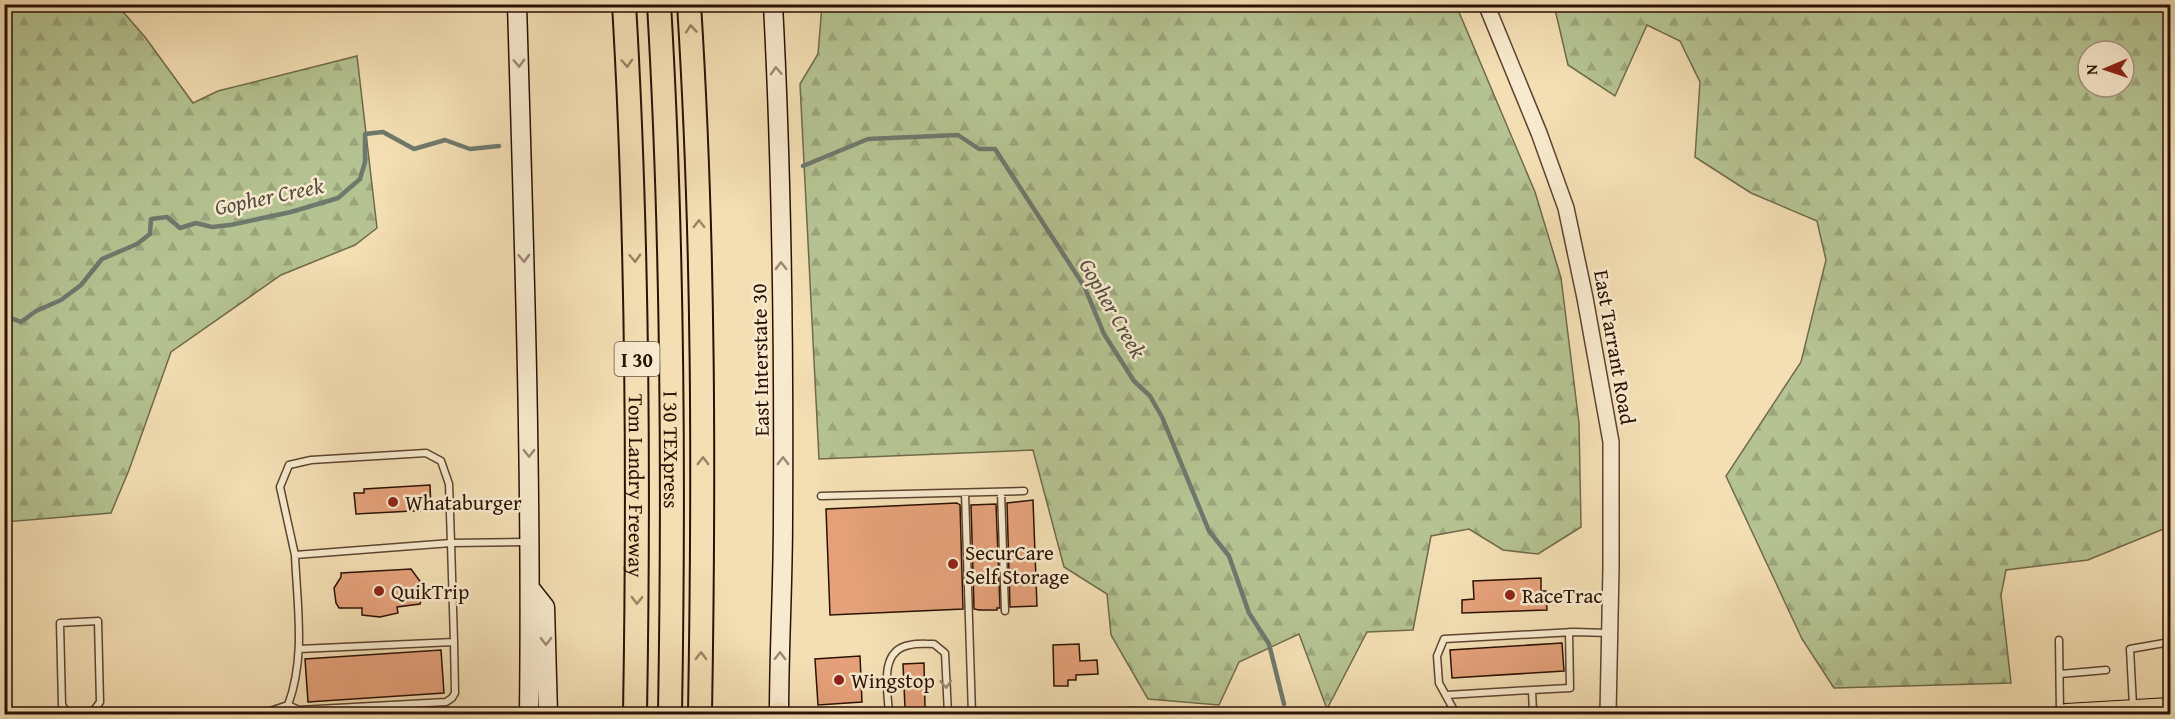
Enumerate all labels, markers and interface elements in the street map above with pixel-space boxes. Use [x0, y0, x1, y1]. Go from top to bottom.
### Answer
one-way arrow [684, 25, 697, 34]
north arrow [2076, 39, 2136, 99]
one-way arrow [512, 58, 525, 67]
one-way arrow [621, 58, 634, 67]
text: N [2079, 63, 2103, 75]
one-way arrow [770, 67, 783, 76]
water label: Gopher Creek [212, 169, 327, 223]
one-way arrow [693, 220, 705, 229]
water label: Gopher Creek [1072, 252, 1155, 365]
one-way arrow [518, 253, 531, 262]
one-way arrow [629, 253, 641, 262]
one-way arrow [775, 262, 787, 271]
street label: East Tarrant Road [1586, 267, 1644, 428]
street label: East Interstate 30 [743, 283, 777, 437]
road number: I 30 [614, 342, 660, 376]
street label: I 30 TEXpress [656, 391, 688, 509]
street label: Tom Landry Freeway [621, 394, 653, 578]
one-way arrow [523, 448, 535, 457]
one-way arrow [697, 457, 709, 466]
one-way arrow [777, 457, 789, 466]
place label: Whataburger [405, 487, 522, 518]
marker: Whataburger [386, 495, 400, 509]
place label: SecurCare Self Storage [965, 537, 1070, 592]
marker: SecurCare Self Storage [946, 557, 960, 571]
place label: QuikTrip [391, 576, 469, 607]
place label: RaceTrac [1522, 580, 1603, 611]
marker: QuikTrip [372, 584, 386, 598]
marker: RaceTrac [1503, 588, 1517, 602]
one-way arrow [631, 595, 643, 604]
one-way arrow [540, 637, 552, 646]
one-way arrow [695, 652, 707, 661]
one-way arrow [774, 652, 786, 661]
place label: Wingstop [851, 665, 935, 696]
marker: Wingstop [832, 673, 846, 687]
one-way arrow [940, 679, 953, 688]

